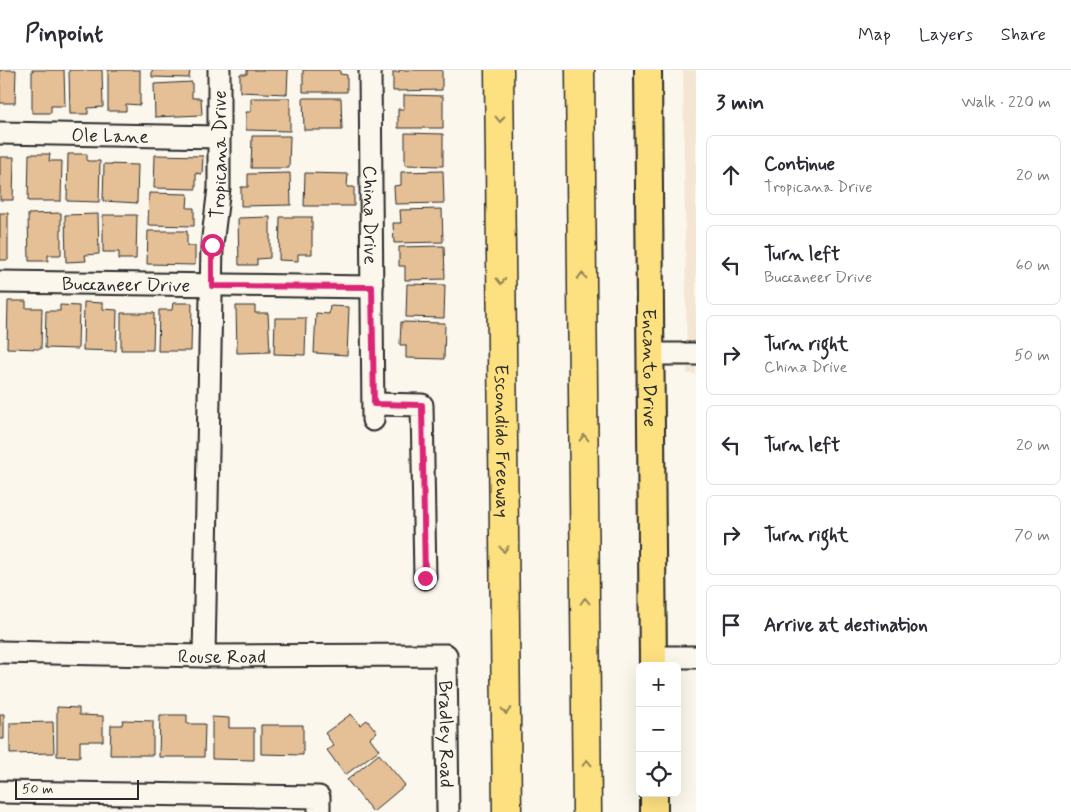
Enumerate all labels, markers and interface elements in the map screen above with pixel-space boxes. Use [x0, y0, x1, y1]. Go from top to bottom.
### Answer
text: Pinpoint [25, 19, 103, 50]
text: Map [858, 23, 891, 47]
text: Layers [919, 23, 973, 47]
text: Share [1001, 23, 1046, 47]
text: 3 min [716, 89, 764, 117]
street label: Tropicana Drive [204, 90, 233, 220]
text: Walk · 220 m [961, 92, 1051, 113]
one-way arrow [494, 115, 505, 123]
street label: Ole Lane [71, 123, 149, 150]
text: Continue [764, 152, 835, 177]
icon: ahead [717, 161, 745, 189]
street label: China Drive [357, 165, 383, 265]
text: 20 m [1016, 165, 1050, 186]
text: Tropicana Drive [764, 177, 872, 198]
route start [201, 234, 224, 257]
text: Turn left [764, 242, 840, 267]
icon: left [717, 251, 745, 279]
text: 60 m [1016, 255, 1050, 276]
text: Buccaneer Drive [764, 267, 872, 288]
street label: Buccaneer Drive [62, 272, 190, 299]
one-way arrow [577, 272, 587, 280]
one-way arrow [496, 278, 506, 285]
street label: Encanto Drive [636, 309, 662, 427]
text: Turn right [764, 332, 848, 357]
icon: right [717, 341, 745, 369]
text: 50 m [1014, 345, 1050, 366]
text: China Drive [764, 357, 847, 378]
street label: Escondido Freeway [488, 364, 515, 518]
icon: left [717, 431, 745, 459]
text: Turn left [764, 433, 840, 458]
one-way arrow [579, 434, 589, 442]
text: 20 m [1016, 435, 1050, 456]
icon: right [717, 521, 745, 549]
text: Turn right [764, 523, 848, 548]
text: 70 m [1014, 525, 1050, 546]
one-way arrow [499, 545, 509, 553]
route end [414, 567, 437, 590]
one-way arrow [580, 597, 590, 604]
icon: arrive [717, 611, 745, 639]
text: Arrive at destination [764, 613, 928, 638]
street label: Rouse Road [178, 644, 266, 670]
map controls [636, 662, 681, 797]
button: + [636, 662, 681, 707]
street label: Bradley Road [432, 680, 459, 788]
button: − [636, 707, 681, 752]
one-way arrow [501, 708, 511, 715]
button: locate [636, 752, 681, 797]
one-way arrow [582, 759, 592, 767]
scale bar [15, 777, 139, 800]
text: 50 m [22, 780, 53, 798]

